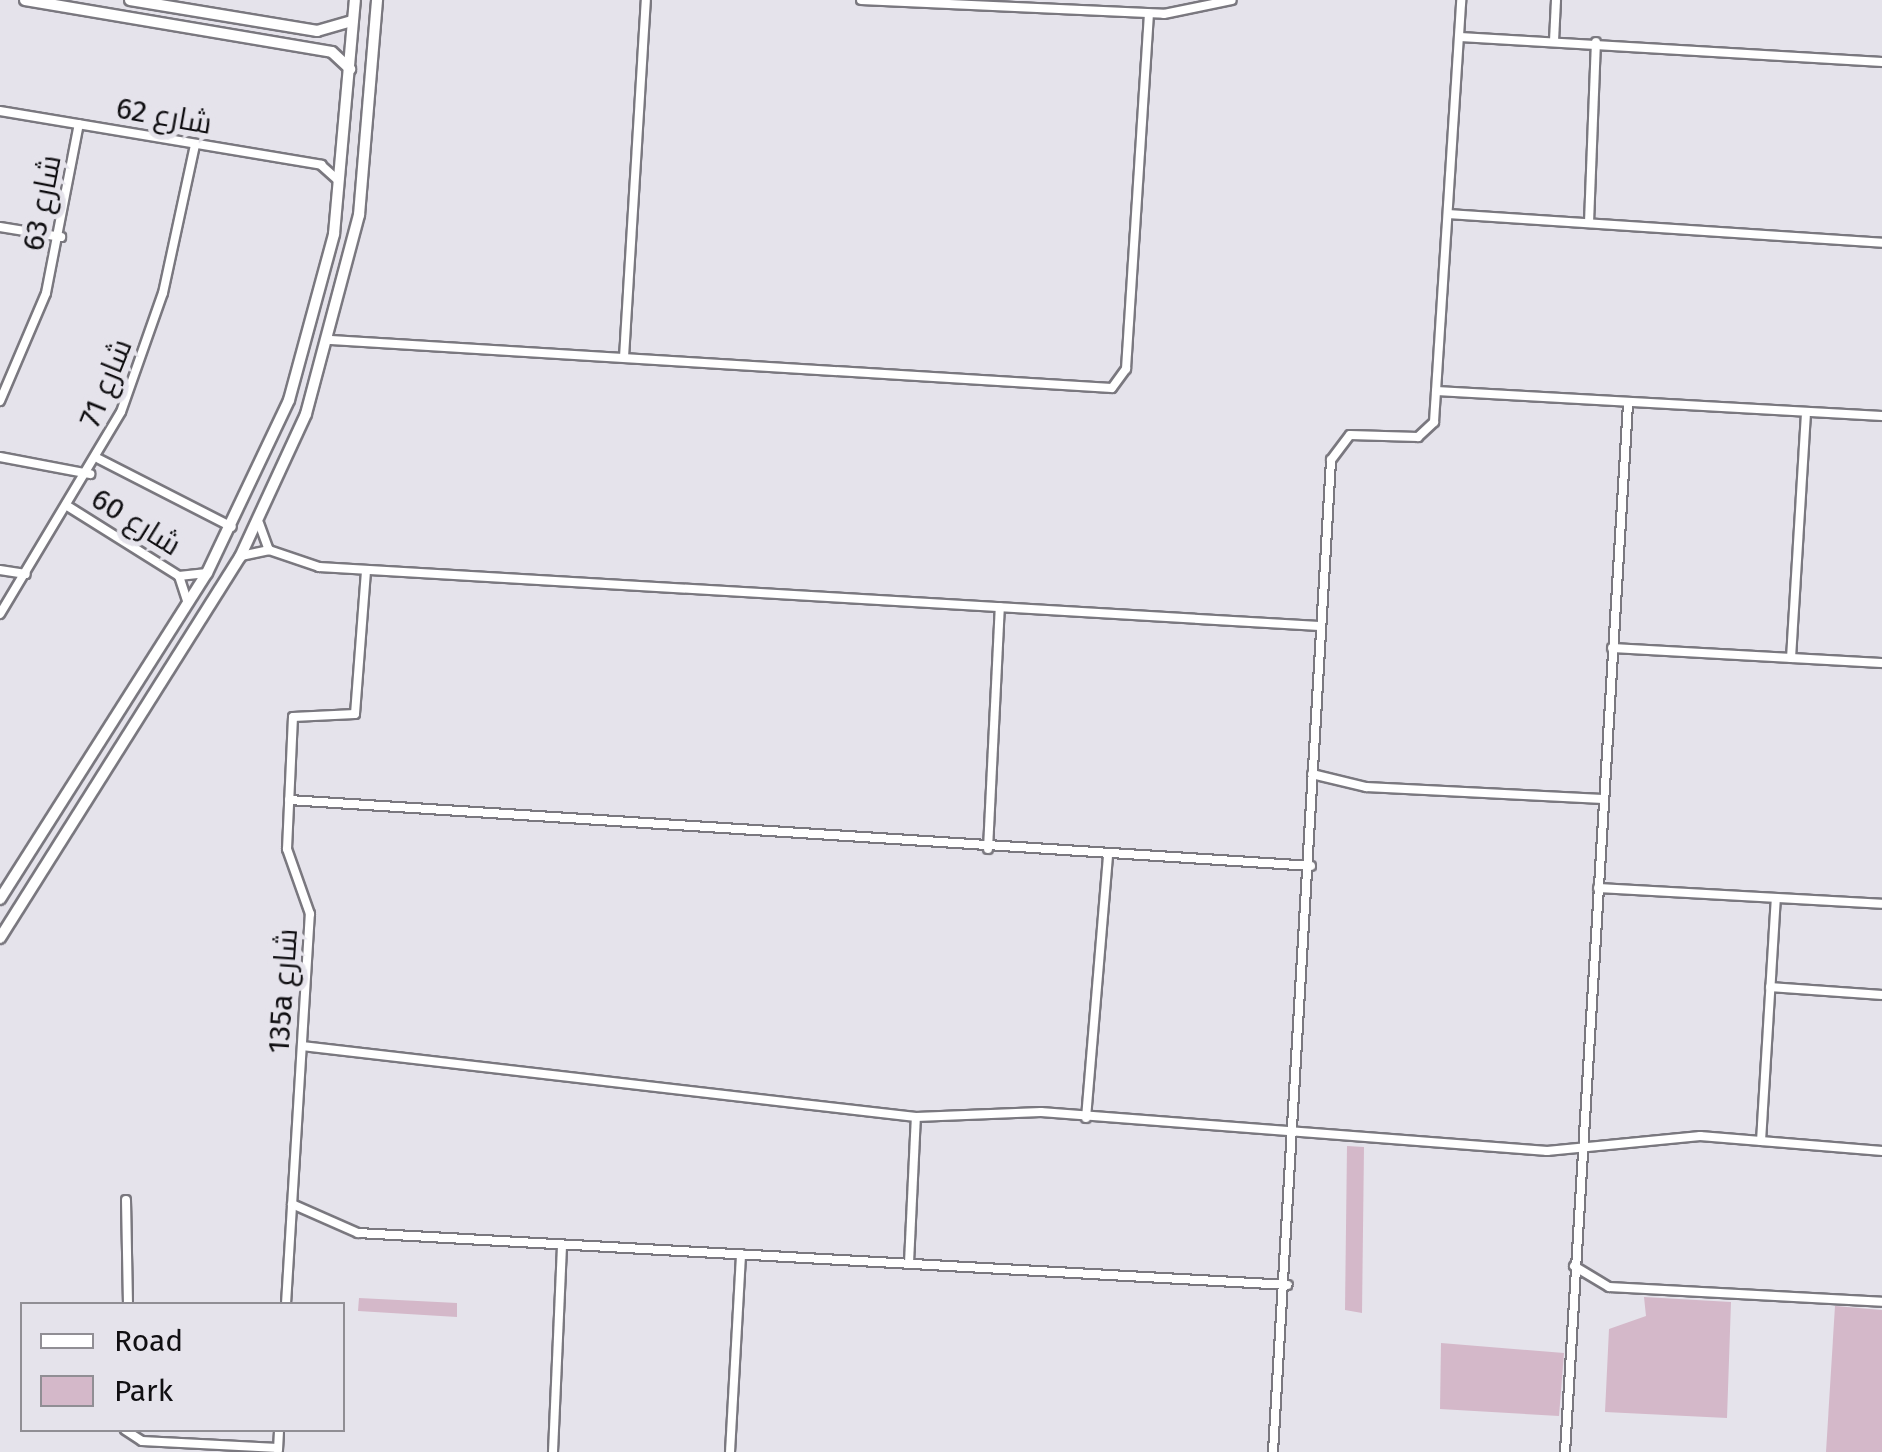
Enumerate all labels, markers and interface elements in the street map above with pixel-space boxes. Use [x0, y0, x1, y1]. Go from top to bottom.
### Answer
street label: شارع 62 [113, 90, 215, 142]
street label: شارع 63 [15, 152, 69, 254]
street label: شارع 71 [72, 334, 140, 432]
street label: شارع 60 [85, 481, 187, 563]
street label: 135a شارع [261, 927, 305, 1055]
legend [20, 1302, 345, 1432]
text: Road [114, 1323, 183, 1359]
text: Park [114, 1373, 173, 1409]

